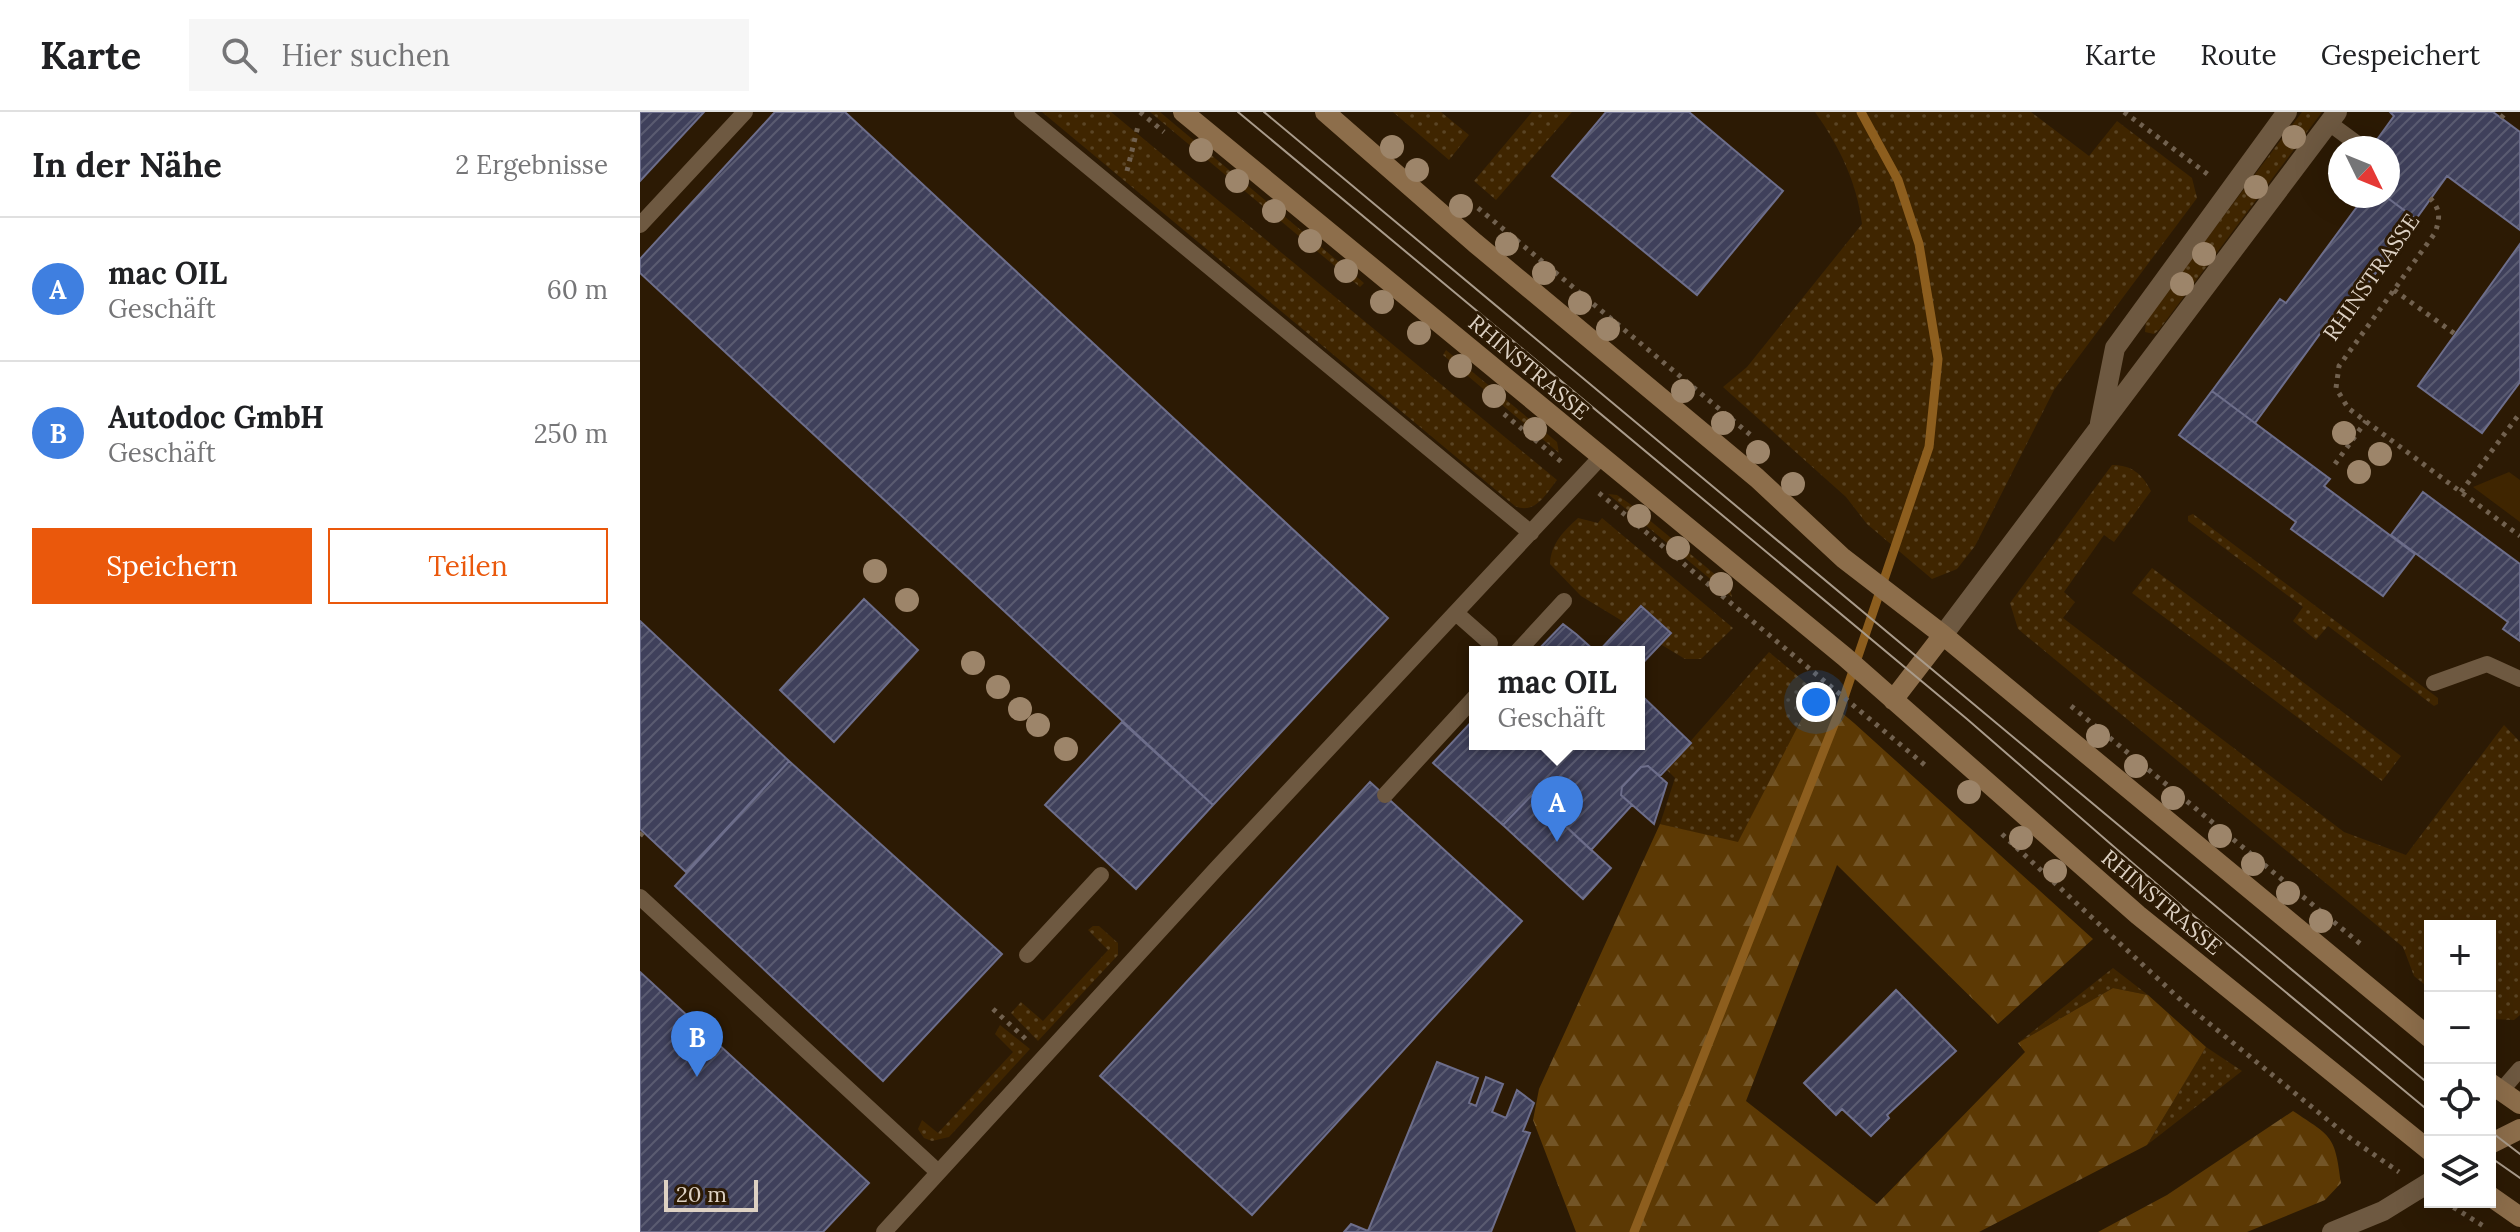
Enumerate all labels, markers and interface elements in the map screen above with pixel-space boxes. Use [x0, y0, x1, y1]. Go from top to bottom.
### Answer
search box [189, 19, 749, 91]
text: Karte [40, 31, 141, 79]
icon: search [217, 33, 261, 77]
text: Hier suchen [281, 36, 450, 74]
text: Karte [2084, 37, 2156, 73]
text: Route [2200, 37, 2277, 73]
text: Gespeichert [2321, 37, 2480, 73]
north arrow [2328, 136, 2400, 208]
text: In der Nähe [32, 143, 222, 186]
text: 2 Ergebnisse [455, 148, 608, 181]
street label: RHINSTRASSE [2317, 208, 2425, 346]
text: mac OIL [108, 254, 227, 292]
text: A [49, 273, 67, 306]
text: 60 m [547, 273, 608, 306]
text: Geschäft [108, 292, 216, 325]
street label: RHINSTRASSE [1463, 308, 1595, 426]
text: Autodoc GmbH [108, 398, 324, 436]
text: B [49, 417, 67, 450]
text: 250 m [534, 417, 608, 450]
text: Geschäft [108, 436, 216, 469]
button: Speichern [32, 528, 312, 604]
button: Teilen [328, 528, 608, 604]
popup [1469, 646, 1645, 750]
text: mac OIL [1497, 663, 1617, 701]
your location [1796, 682, 1836, 722]
text: Geschäft [1497, 701, 1605, 734]
pin: A [1531, 776, 1583, 842]
street label: RHINSTRASSE [2096, 843, 2228, 961]
map controls [2424, 920, 2496, 1208]
button: + [2424, 920, 2496, 992]
button: − [2424, 992, 2496, 1064]
pin: B [671, 1011, 723, 1077]
button: locate [2424, 1064, 2496, 1136]
button: layers [2424, 1136, 2496, 1208]
scale bar [664, 1176, 758, 1212]
text: 20 m [676, 1180, 727, 1208]

